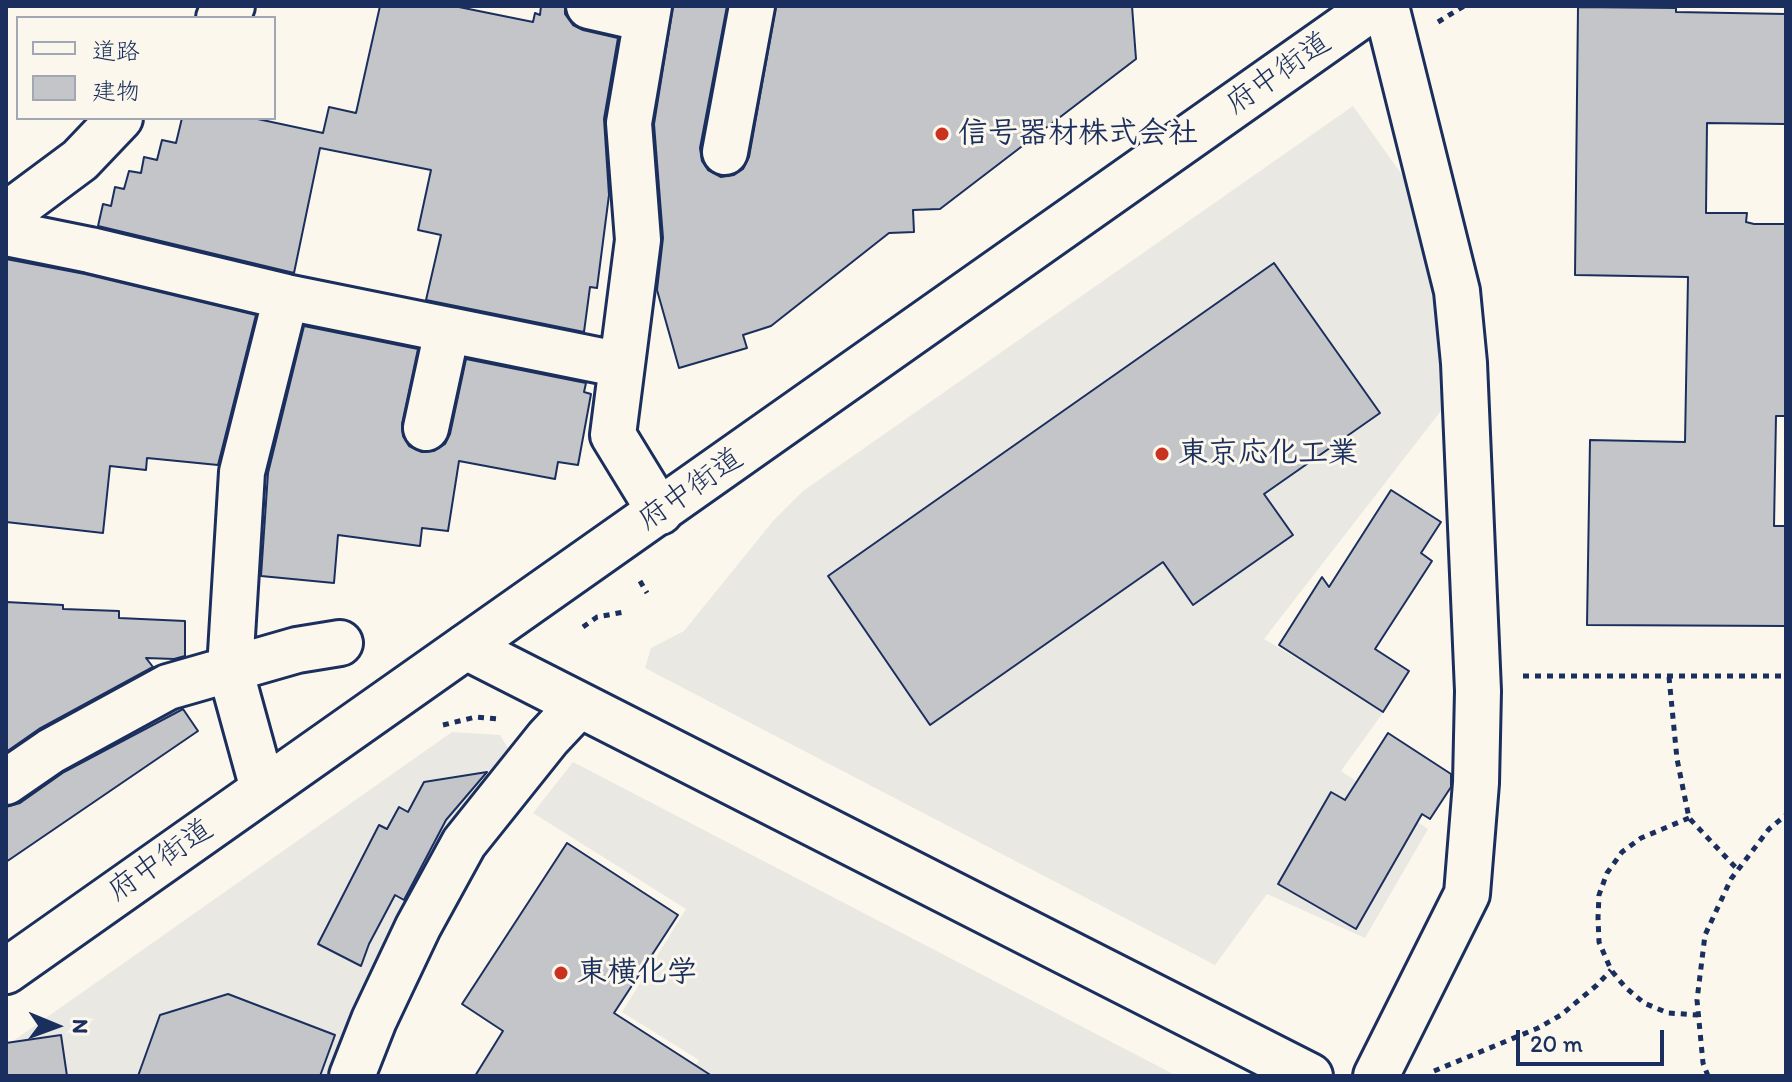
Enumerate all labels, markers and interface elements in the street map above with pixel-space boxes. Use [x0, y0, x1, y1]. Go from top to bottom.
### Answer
legend [16, 16, 276, 120]
street label: 府中街道 [1220, 25, 1338, 123]
text: 道路 [92, 36, 140, 65]
text: 建物 [92, 76, 140, 105]
place label: 信号器材株式会社 [958, 116, 1198, 152]
marker: 信号器材株式会社 [933, 125, 951, 143]
place label: 東京応化工業 [1178, 436, 1358, 472]
street label: 府中街道 [632, 441, 750, 539]
marker: 東京応化工業 [1153, 445, 1171, 463]
street label: 府中街道 [102, 812, 220, 910]
place label: 東横化学 [577, 955, 697, 991]
marker: 東横化学 [552, 964, 570, 982]
north arrow [16, 986, 96, 1066]
scale bar [1520, 1014, 1668, 1064]
text: N [67, 1019, 94, 1034]
text: 20 m [1530, 1029, 1583, 1058]

